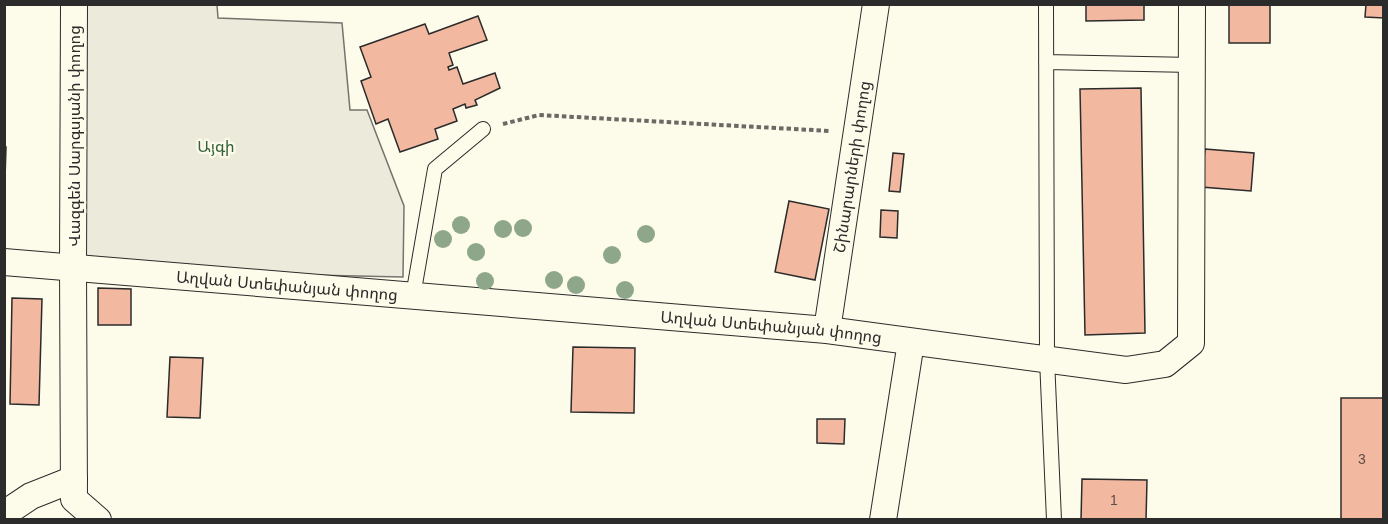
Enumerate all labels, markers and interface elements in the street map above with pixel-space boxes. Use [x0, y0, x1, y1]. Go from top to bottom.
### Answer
street label: Վազգեն Սարգսյանի փողոց [66, 25, 84, 247]
street label: Շինարարների փողոց [830, 80, 874, 254]
park label: Այգի [197, 138, 235, 156]
street label: Աղվան Ստեփանյան փողոց [176, 268, 399, 304]
street label: Աղվան Ստեփանյան փողոց [660, 308, 883, 347]
house number: 3 [1358, 451, 1366, 467]
house number: 1 [1110, 492, 1118, 508]

